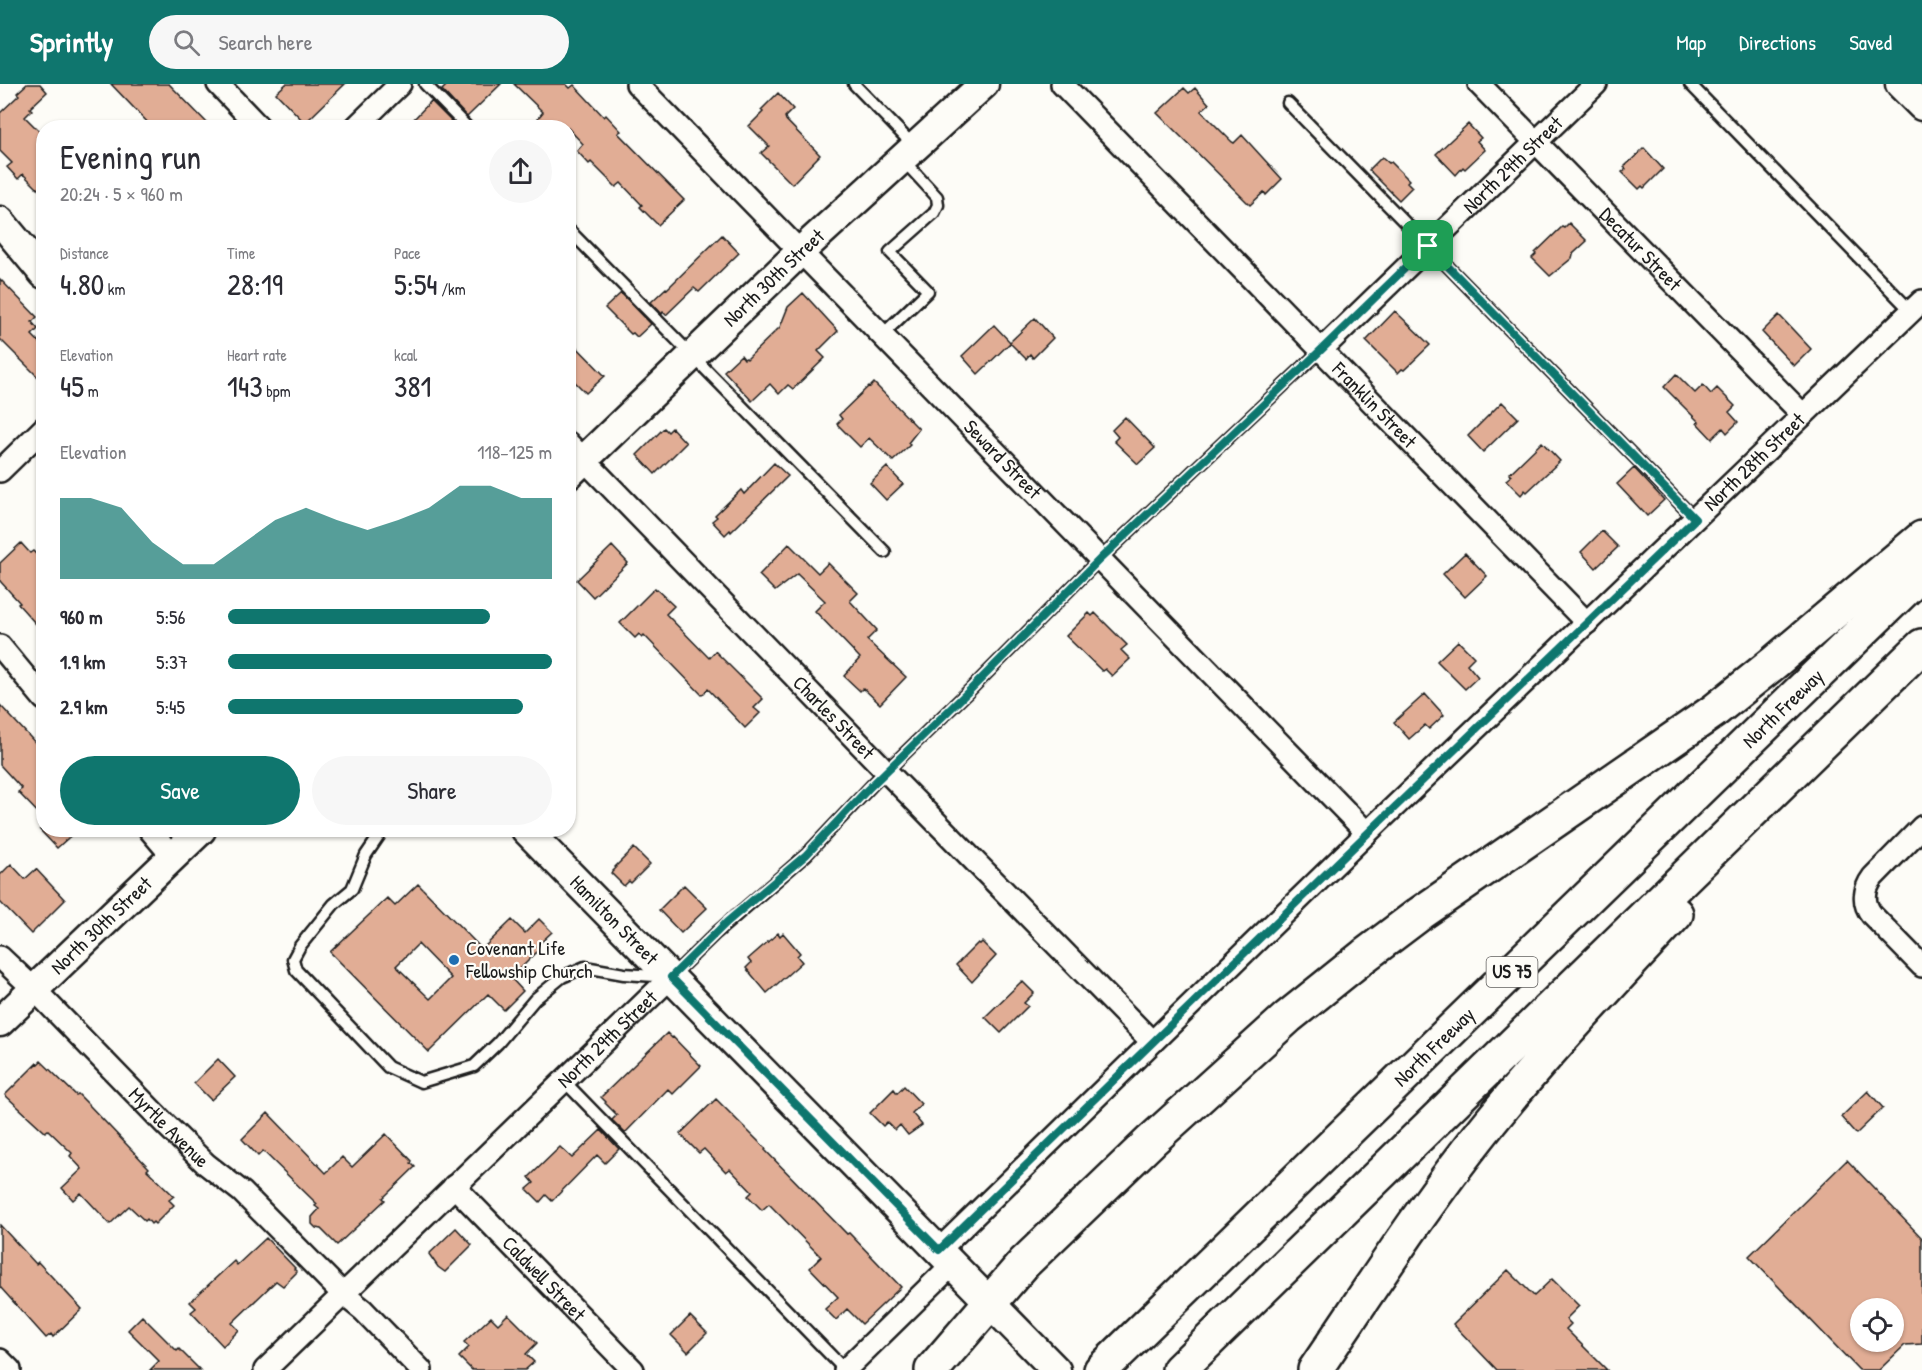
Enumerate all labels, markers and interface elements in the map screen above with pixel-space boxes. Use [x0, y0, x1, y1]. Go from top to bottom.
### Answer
search box [149, 15, 569, 69]
text: Sprintly [30, 23, 113, 61]
icon: search [170, 26, 203, 59]
text: Search here [218, 27, 312, 57]
text: Map [1676, 28, 1706, 57]
text: Directions [1739, 28, 1816, 57]
text: Saved [1849, 28, 1892, 57]
street label: North 29th Street [1456, 109, 1569, 219]
text: Evening run [60, 135, 201, 179]
button: share [489, 140, 552, 203]
text: 20:24 · 5 × 960 m [60, 180, 183, 207]
street label: Decatur Street [1594, 201, 1689, 297]
pin [1402, 220, 1453, 271]
street label: North 30th Street [717, 222, 831, 332]
icon: arrive [1411, 229, 1444, 262]
text: Distance [60, 242, 109, 264]
text: Time [227, 242, 255, 264]
text: Pace [394, 242, 421, 264]
text: 4.80 [60, 264, 104, 304]
text: 28:19 [227, 264, 283, 304]
text: 5:54 [394, 264, 438, 304]
text: km [104, 278, 125, 300]
text: /km [438, 278, 466, 300]
text: Elevation [60, 344, 113, 366]
text: Heart rate [227, 344, 287, 366]
text: kcal [394, 344, 417, 366]
street label: Franklin Street [1326, 355, 1424, 454]
text: 45 [60, 366, 84, 406]
text: 143 [227, 366, 263, 406]
text: 381 [394, 366, 431, 406]
text: m [84, 380, 99, 402]
text: bpm [263, 380, 291, 402]
street label: North 28th Street [1697, 406, 1811, 516]
street label: Seward Street [958, 413, 1049, 505]
text: Elevation [60, 438, 126, 465]
text: 118–125 m [477, 438, 552, 465]
text: 960 m [60, 603, 102, 630]
text: 5:56 [156, 603, 186, 630]
text: 1.9 km [60, 648, 105, 675]
text: 5:37 [156, 648, 188, 675]
street label: North Freeway [1736, 662, 1829, 753]
street label: Charles Street [787, 669, 882, 766]
text: 2.9 km [60, 693, 107, 720]
text: 5:45 [156, 693, 185, 720]
button: Save [60, 756, 300, 825]
button: Share [312, 756, 552, 825]
street label: North 30th Street [44, 869, 158, 980]
street label: Hamilton Street [564, 869, 666, 971]
place label: Covenant Life Fellowship Church [465, 934, 592, 984]
marker: Covenant Life Fellowship Church [447, 953, 461, 967]
road number: US 75 [1486, 957, 1538, 987]
street label: North 29th Street [551, 983, 663, 1093]
street label: North Freeway [1387, 1001, 1480, 1092]
street label: Myrtle Avenue [123, 1081, 216, 1173]
street label: Caldwell Street [497, 1230, 593, 1327]
map controls [1850, 1298, 1904, 1352]
button: locate [1850, 1298, 1904, 1352]

